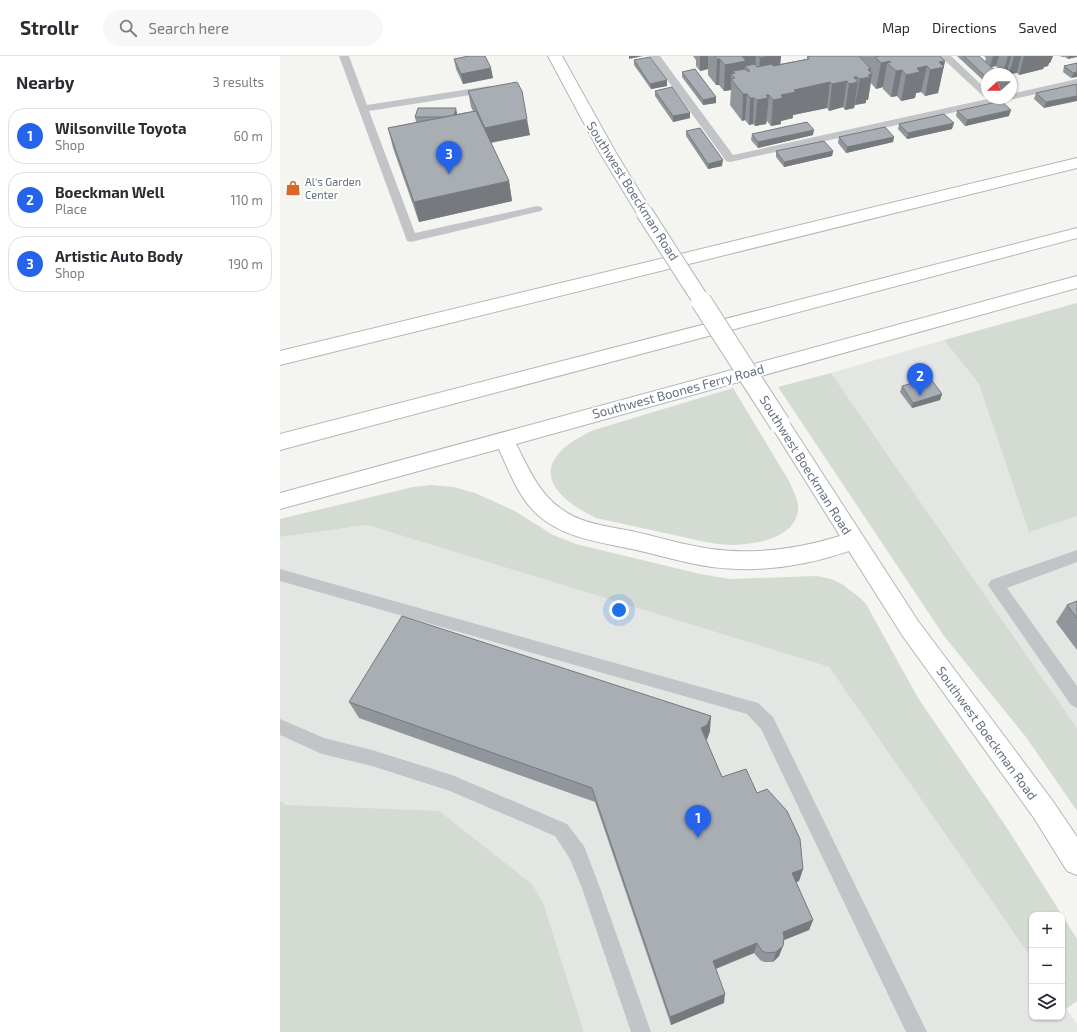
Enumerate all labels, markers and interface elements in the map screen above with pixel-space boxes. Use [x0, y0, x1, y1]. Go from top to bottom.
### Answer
search box [103, 10, 383, 46]
text: Strollr [20, 16, 79, 39]
icon: search [117, 17, 139, 39]
text: Search here [149, 19, 229, 37]
text: Map [882, 19, 910, 36]
text: Directions [932, 19, 997, 36]
text: Saved [1019, 19, 1057, 36]
north arrow [981, 68, 1017, 104]
text: Nearby [16, 72, 74, 92]
text: 3 results [213, 74, 264, 90]
street label: Southwest Boeckman Road [584, 118, 682, 264]
text: Wilsonville Toyota [55, 119, 186, 137]
text: 1 [27, 128, 33, 144]
text: 60 m [233, 128, 263, 144]
text: Shop [55, 137, 85, 153]
pin: 3 [436, 141, 462, 174]
place label: Al's Garden Center [305, 175, 361, 201]
shop icon: Al's Garden Center [284, 179, 302, 197]
text: Boeckman Well [55, 183, 165, 201]
text: 2 [26, 192, 34, 208]
text: 110 m [231, 192, 263, 208]
text: Place [55, 201, 87, 217]
text: Artistic Auto Body [55, 247, 183, 265]
text: 3 [26, 256, 34, 272]
text: 190 m [228, 256, 263, 272]
text: Shop [55, 265, 85, 281]
street label: Southwest Boones Ferry Road [590, 360, 766, 422]
pin: 2 [907, 363, 933, 396]
street label: Southwest Boeckman Road [757, 392, 855, 538]
your location [609, 600, 629, 620]
street label: Southwest Boeckman Road [933, 663, 1041, 803]
pin: 1 [685, 805, 711, 838]
map controls [1029, 912, 1065, 1020]
button: + [1029, 912, 1065, 948]
button: − [1029, 948, 1065, 984]
button: layers [1029, 984, 1065, 1020]

